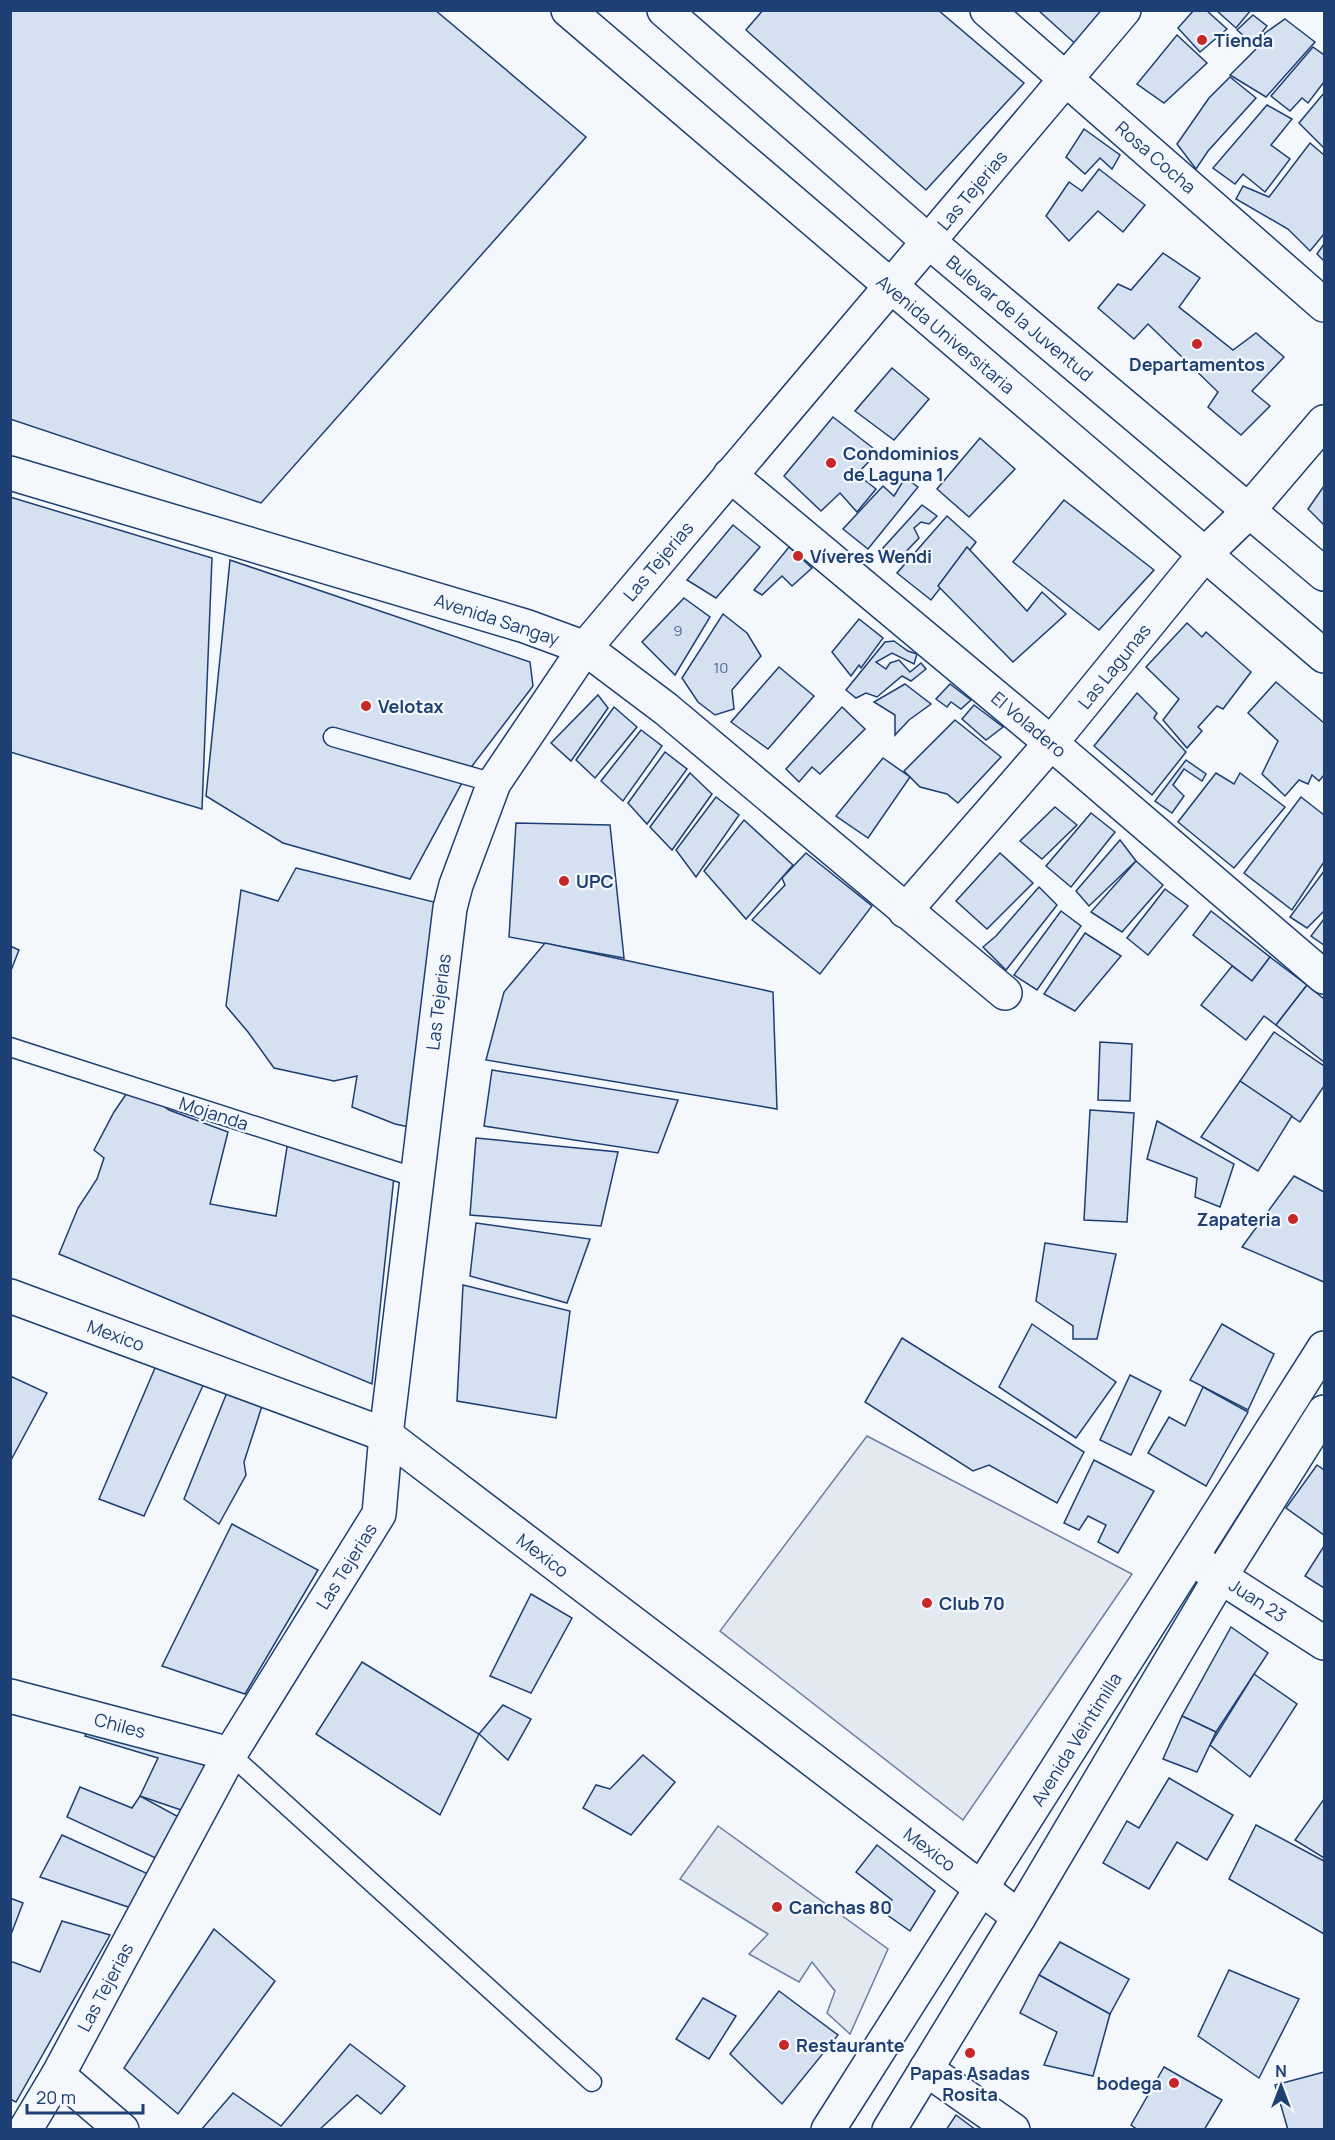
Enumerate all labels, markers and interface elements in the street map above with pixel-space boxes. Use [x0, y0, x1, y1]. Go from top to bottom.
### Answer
place label: Tienda [1214, 28, 1273, 52]
marker: Tienda [1195, 33, 1209, 47]
street label: Rosa Cocha [1111, 115, 1201, 199]
street label: Las Tejerias [932, 145, 1012, 235]
street label: Bulevar de la Juventud [942, 249, 1098, 387]
street label: Avenida Universitaria [872, 269, 1020, 399]
marker: Departamentos [1190, 337, 1204, 351]
place label: Departamentos [1129, 352, 1265, 376]
place label: Condominios de Laguna 1 [843, 441, 959, 486]
marker: Condominios de Laguna 1 [824, 456, 838, 470]
street label: Las Tejerias [618, 516, 698, 606]
place label: Víveres Wendi [810, 544, 932, 568]
marker: Víveres Wendi [791, 549, 805, 563]
street label: Avenida Sangay [431, 587, 563, 651]
street label: Las Lagunas [1072, 618, 1156, 714]
house number: 9 [673, 620, 683, 641]
house number: 10 [714, 657, 729, 678]
street label: El Voladero [986, 686, 1072, 762]
place label: Velotax [378, 694, 444, 718]
marker: Velotax [359, 699, 373, 713]
place label: UPC [576, 869, 614, 893]
marker: UPC [557, 874, 571, 888]
street label: Las Tejerias [420, 952, 456, 1052]
street label: Mojanda [176, 1091, 252, 1135]
place label: Zapateria [1196, 1207, 1281, 1231]
marker: Zapateria [1286, 1212, 1300, 1226]
street label: Mexico [84, 1314, 148, 1356]
street label: Las Tejerias [310, 1518, 382, 1614]
street label: Mexico [512, 1528, 574, 1582]
street label: Juan 23 [1225, 1573, 1291, 1627]
place label: Club 70 [939, 1591, 1005, 1615]
marker: Club 70 [920, 1596, 934, 1610]
street label: Avenida Veintimilla [1025, 1668, 1127, 1810]
street label: Chiles [92, 1707, 148, 1743]
street label: Mexico [899, 1822, 961, 1876]
place label: Canchas 80 [789, 1895, 892, 1919]
marker: Canchas 80 [770, 1900, 784, 1914]
street label: Las Tejerias [72, 1938, 138, 2036]
place label: Restaurante [796, 2033, 905, 2057]
marker: Restaurante [777, 2038, 791, 2052]
marker: Papas Asadas Rosita [963, 2046, 977, 2060]
north arrow [1251, 2056, 1311, 2116]
text: N [1275, 2060, 1287, 2082]
place label: Papas Asadas Rosita [910, 2061, 1030, 2106]
place label: bodega [1096, 2071, 1162, 2095]
marker: bodega [1167, 2076, 1181, 2090]
scale bar [27, 2077, 142, 2115]
text: 20 m [36, 2085, 76, 2109]

